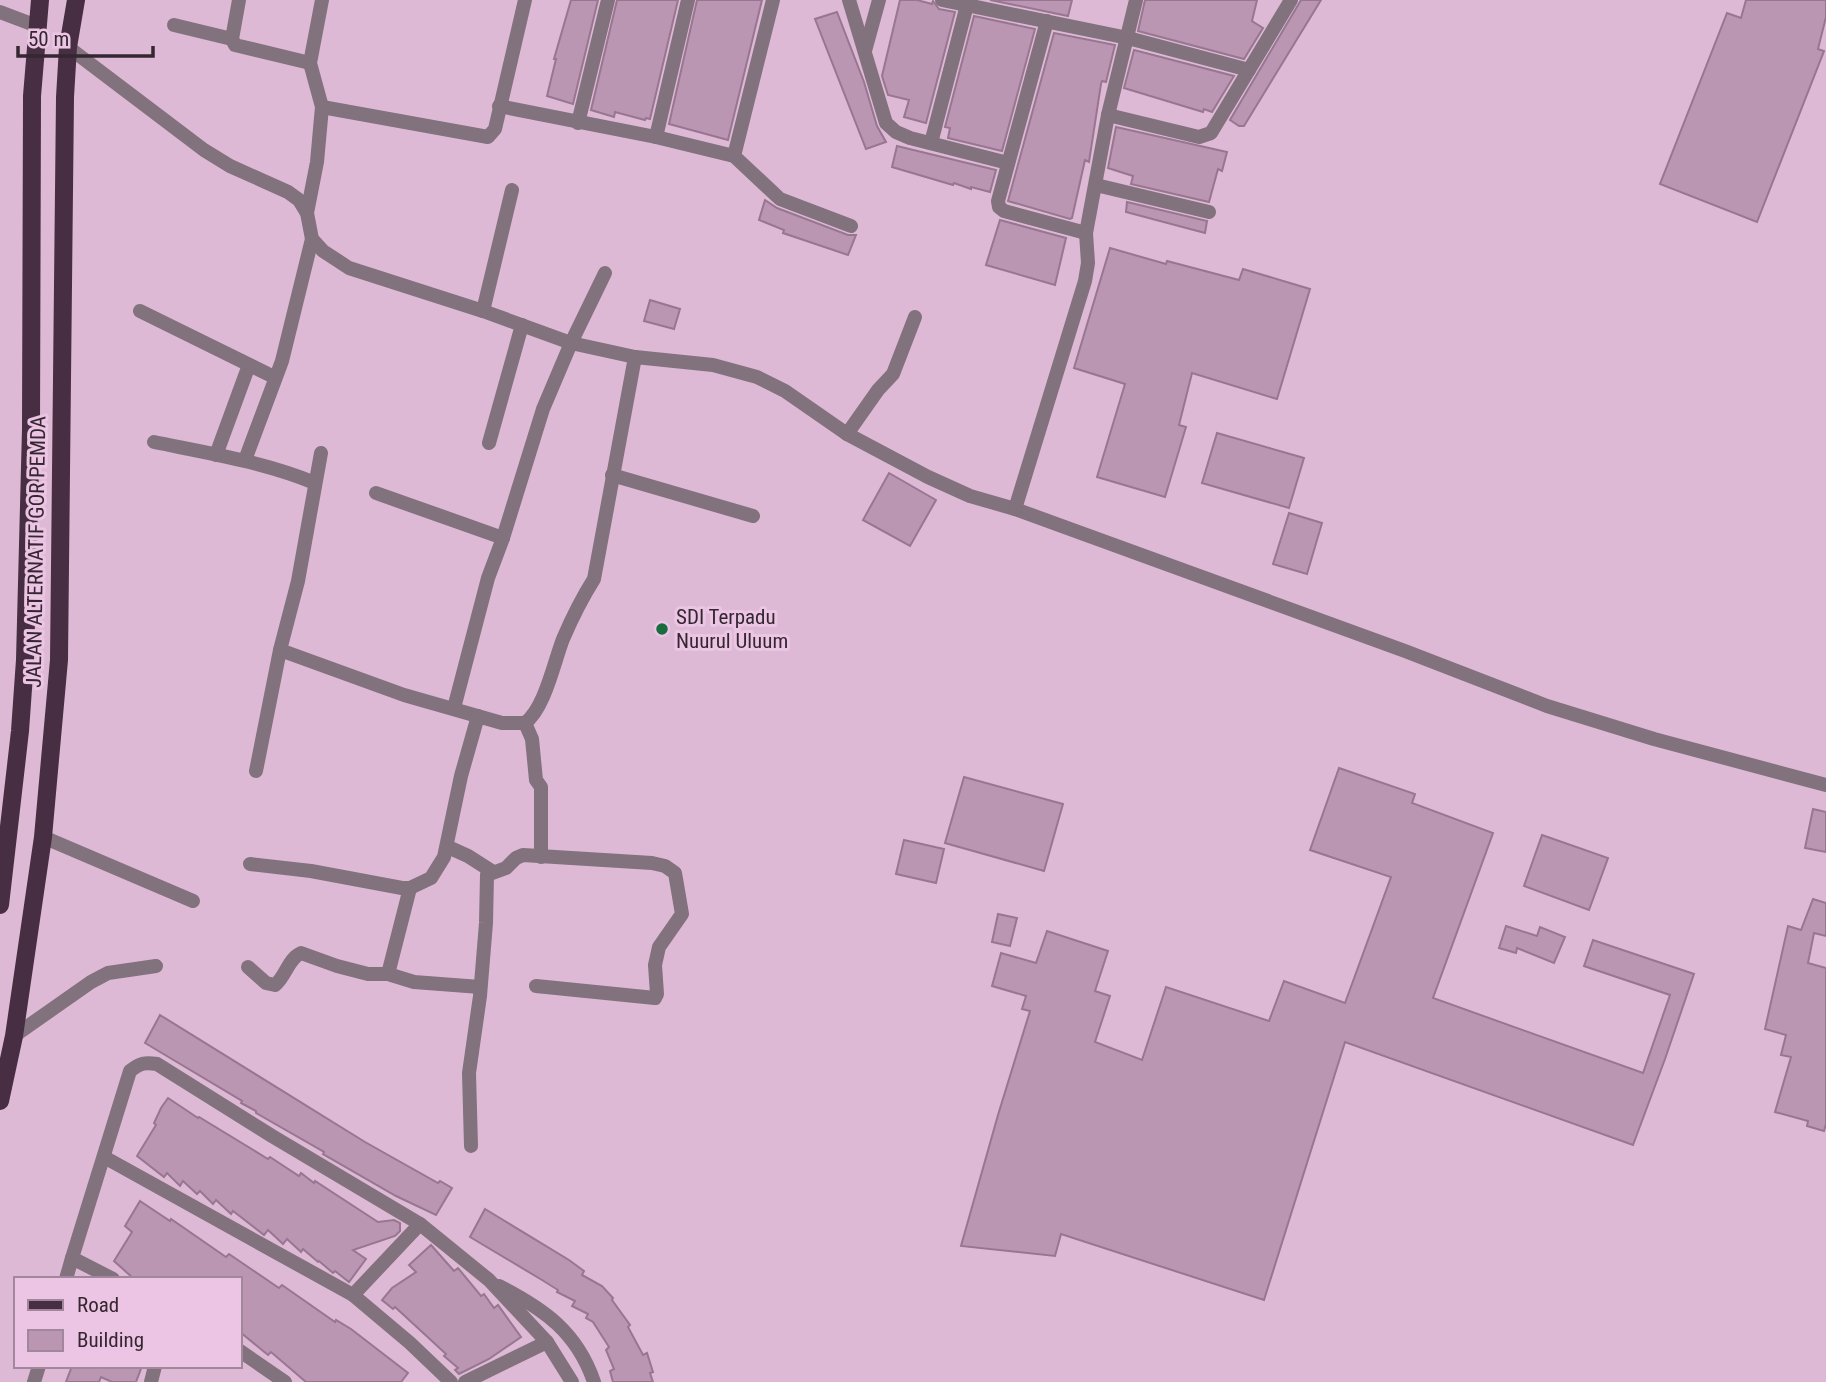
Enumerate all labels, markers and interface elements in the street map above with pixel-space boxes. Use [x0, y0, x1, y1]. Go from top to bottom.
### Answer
scale bar [18, 14, 152, 58]
text: 50 m [28, 27, 69, 51]
street label: JALAN ALTERNATIF GOR PEMDA [22, 416, 50, 688]
place label: SDI Terpadu Nuurul Uluum [676, 605, 788, 653]
marker: SDI Terpadu Nuurul Uluum [654, 621, 670, 637]
legend [14, 1277, 242, 1368]
text: Road [77, 1293, 119, 1317]
text: Building [77, 1328, 144, 1352]

